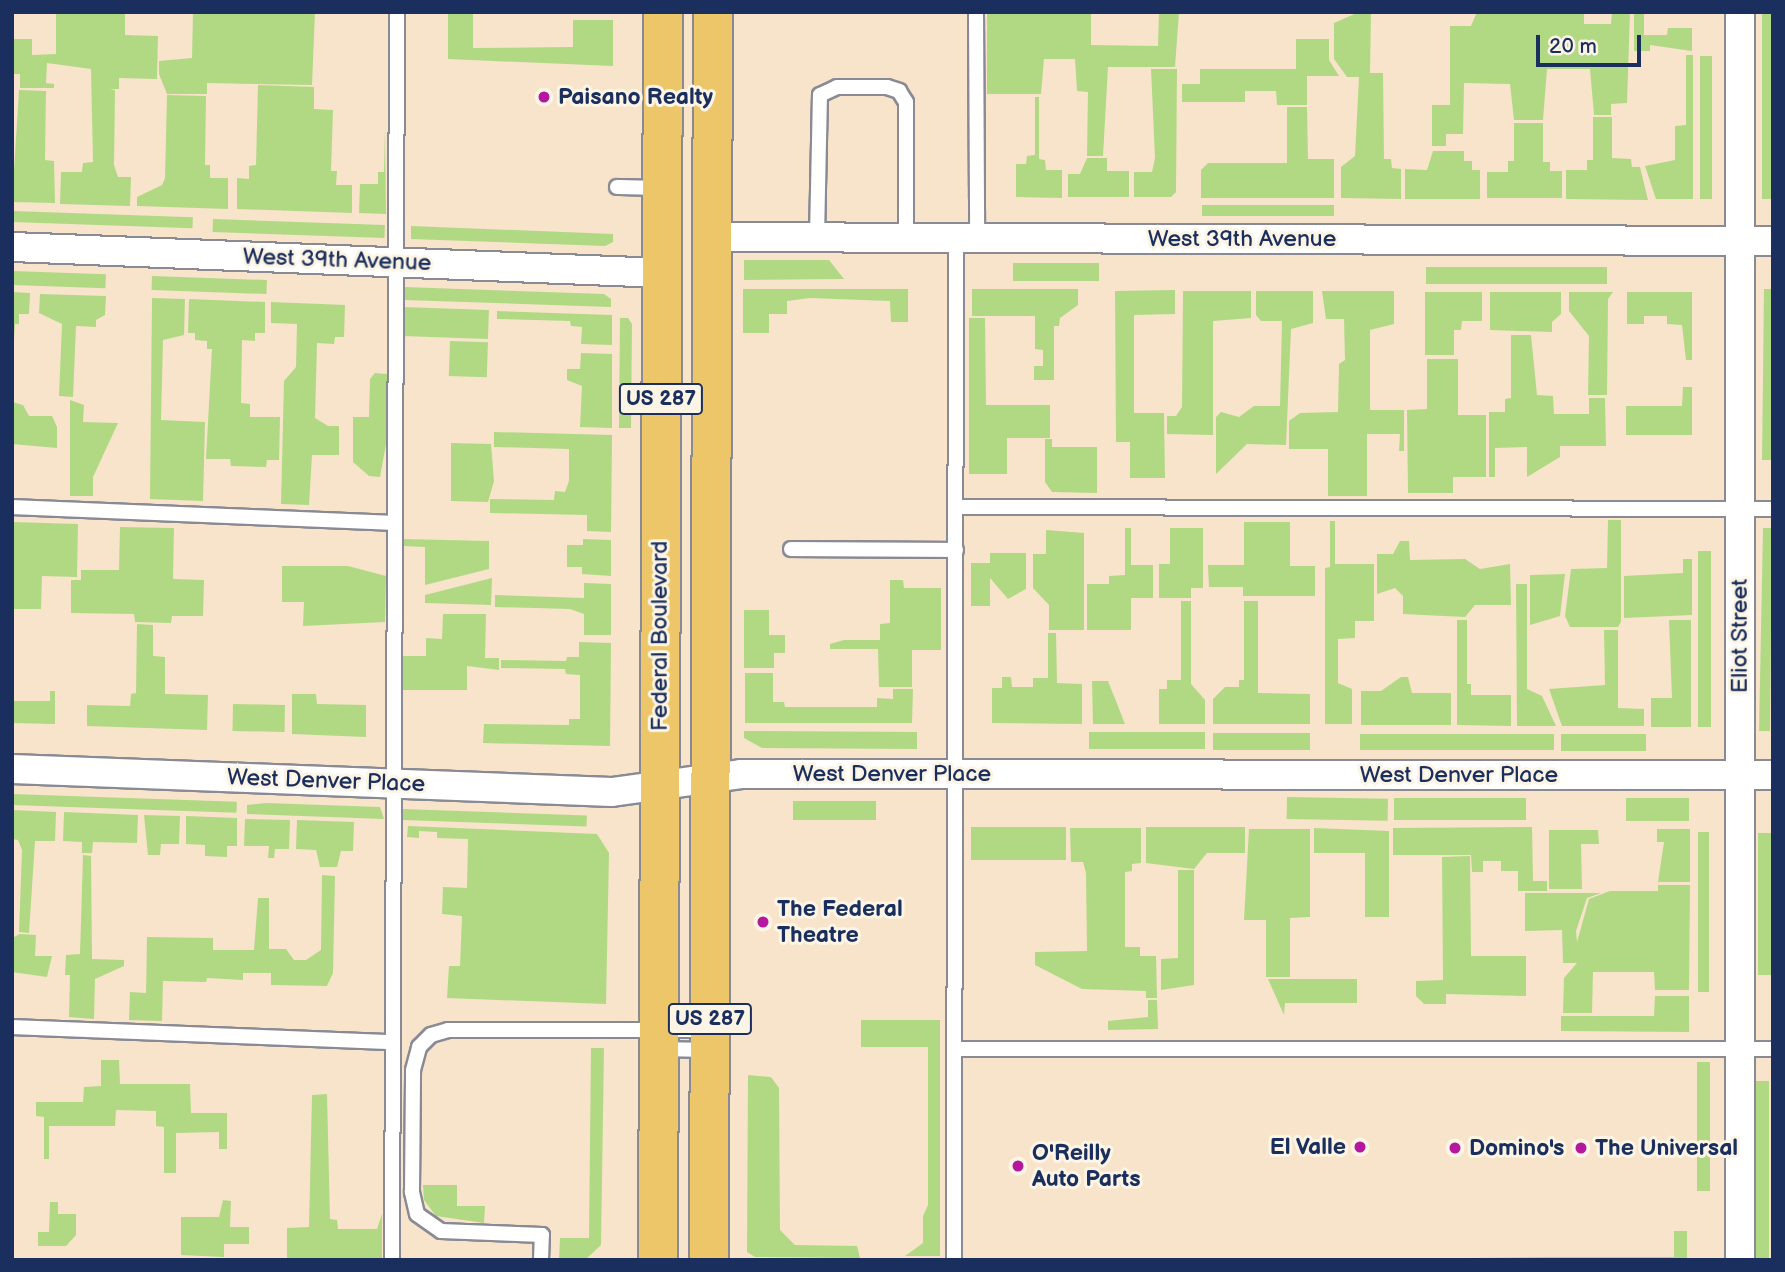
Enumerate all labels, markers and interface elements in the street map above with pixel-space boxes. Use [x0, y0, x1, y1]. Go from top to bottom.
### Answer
scale bar [1540, 21, 1645, 65]
text: 20 m [1549, 34, 1597, 59]
place label: Paisano Realty [558, 83, 713, 111]
marker: Paisano Realty [536, 89, 552, 105]
street label: West 39th Avenue [1148, 225, 1336, 253]
street label: West 39th Avenue [242, 243, 432, 277]
road number: US 287 [617, 382, 705, 416]
street label: Federal Boulevard [646, 541, 674, 731]
street label: Eliot Street [1726, 579, 1754, 693]
street label: West Denver Place [793, 760, 991, 788]
street label: West Denver Place [1360, 761, 1558, 789]
street label: West Denver Place [226, 764, 426, 798]
place label: The Federal Theatre [777, 895, 903, 949]
marker: The Federal Theatre [755, 914, 771, 930]
road number: US 287 [666, 1002, 754, 1036]
place label: El Valle [1269, 1133, 1346, 1161]
place label: Domino's [1469, 1134, 1564, 1162]
place label: The Universal [1595, 1134, 1738, 1162]
place label: O'Reilly Auto Parts [1032, 1139, 1140, 1193]
marker: El Valle [1352, 1139, 1368, 1155]
marker: Domino's [1447, 1140, 1463, 1156]
marker: The Universal [1573, 1140, 1589, 1156]
marker: O'Reilly Auto Parts [1010, 1158, 1026, 1174]

